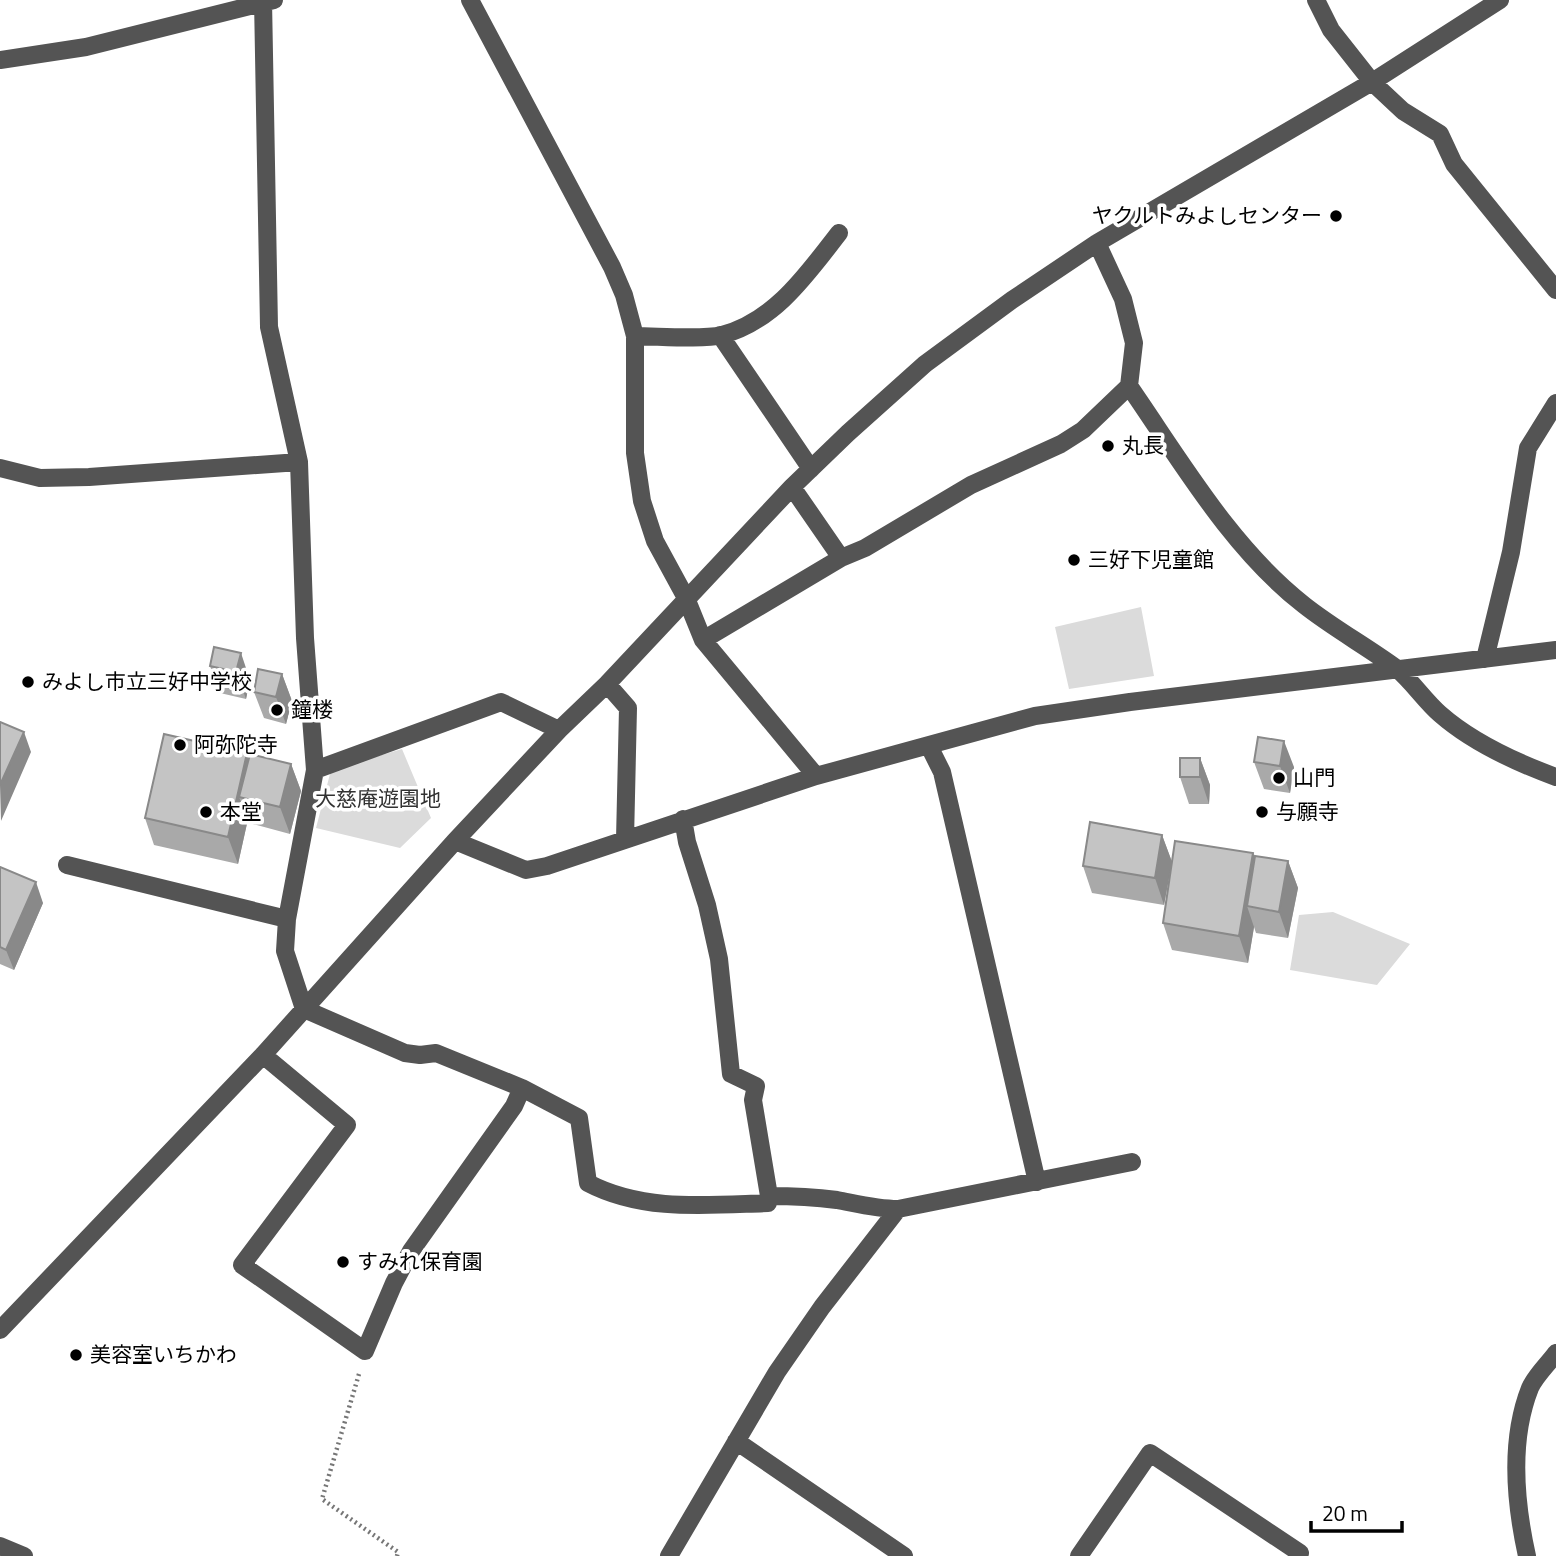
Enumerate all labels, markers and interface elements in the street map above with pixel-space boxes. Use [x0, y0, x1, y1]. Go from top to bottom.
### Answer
place label: ヤクルトみよしセンター [1092, 199, 1322, 231]
marker: ヤクルトみよしセンター [1328, 208, 1344, 224]
place label: 丸長 [1122, 429, 1164, 461]
marker: 丸長 [1100, 438, 1116, 454]
place label: 三好下児童館 [1088, 543, 1214, 575]
marker: 三好下児童館 [1066, 552, 1082, 568]
place label: みよし市立三好中学校 [42, 665, 252, 697]
marker: みよし市立三好中学校 [20, 674, 36, 690]
place label: 鐘楼 [291, 693, 333, 725]
marker: 鐘楼 [269, 702, 285, 718]
place label: 阿弥陀寺 [194, 728, 278, 760]
marker: 阿弥陀寺 [172, 737, 188, 753]
place label: 山門 [1293, 761, 1335, 793]
marker: 山門 [1271, 770, 1287, 786]
park label: 大慈庵遊園地 [315, 782, 441, 814]
place label: 本堂 [220, 795, 262, 827]
place label: 与願寺 [1276, 795, 1339, 827]
marker: 本堂 [198, 804, 214, 820]
marker: 与願寺 [1254, 804, 1270, 820]
place label: すみれ保育園 [357, 1245, 483, 1277]
marker: すみれ保育園 [335, 1254, 351, 1270]
place label: 美容室いちかわ [90, 1338, 237, 1370]
marker: 美容室いちかわ [68, 1347, 84, 1363]
scale bar [1311, 1490, 1402, 1534]
text: 20 m [1322, 1497, 1368, 1529]

